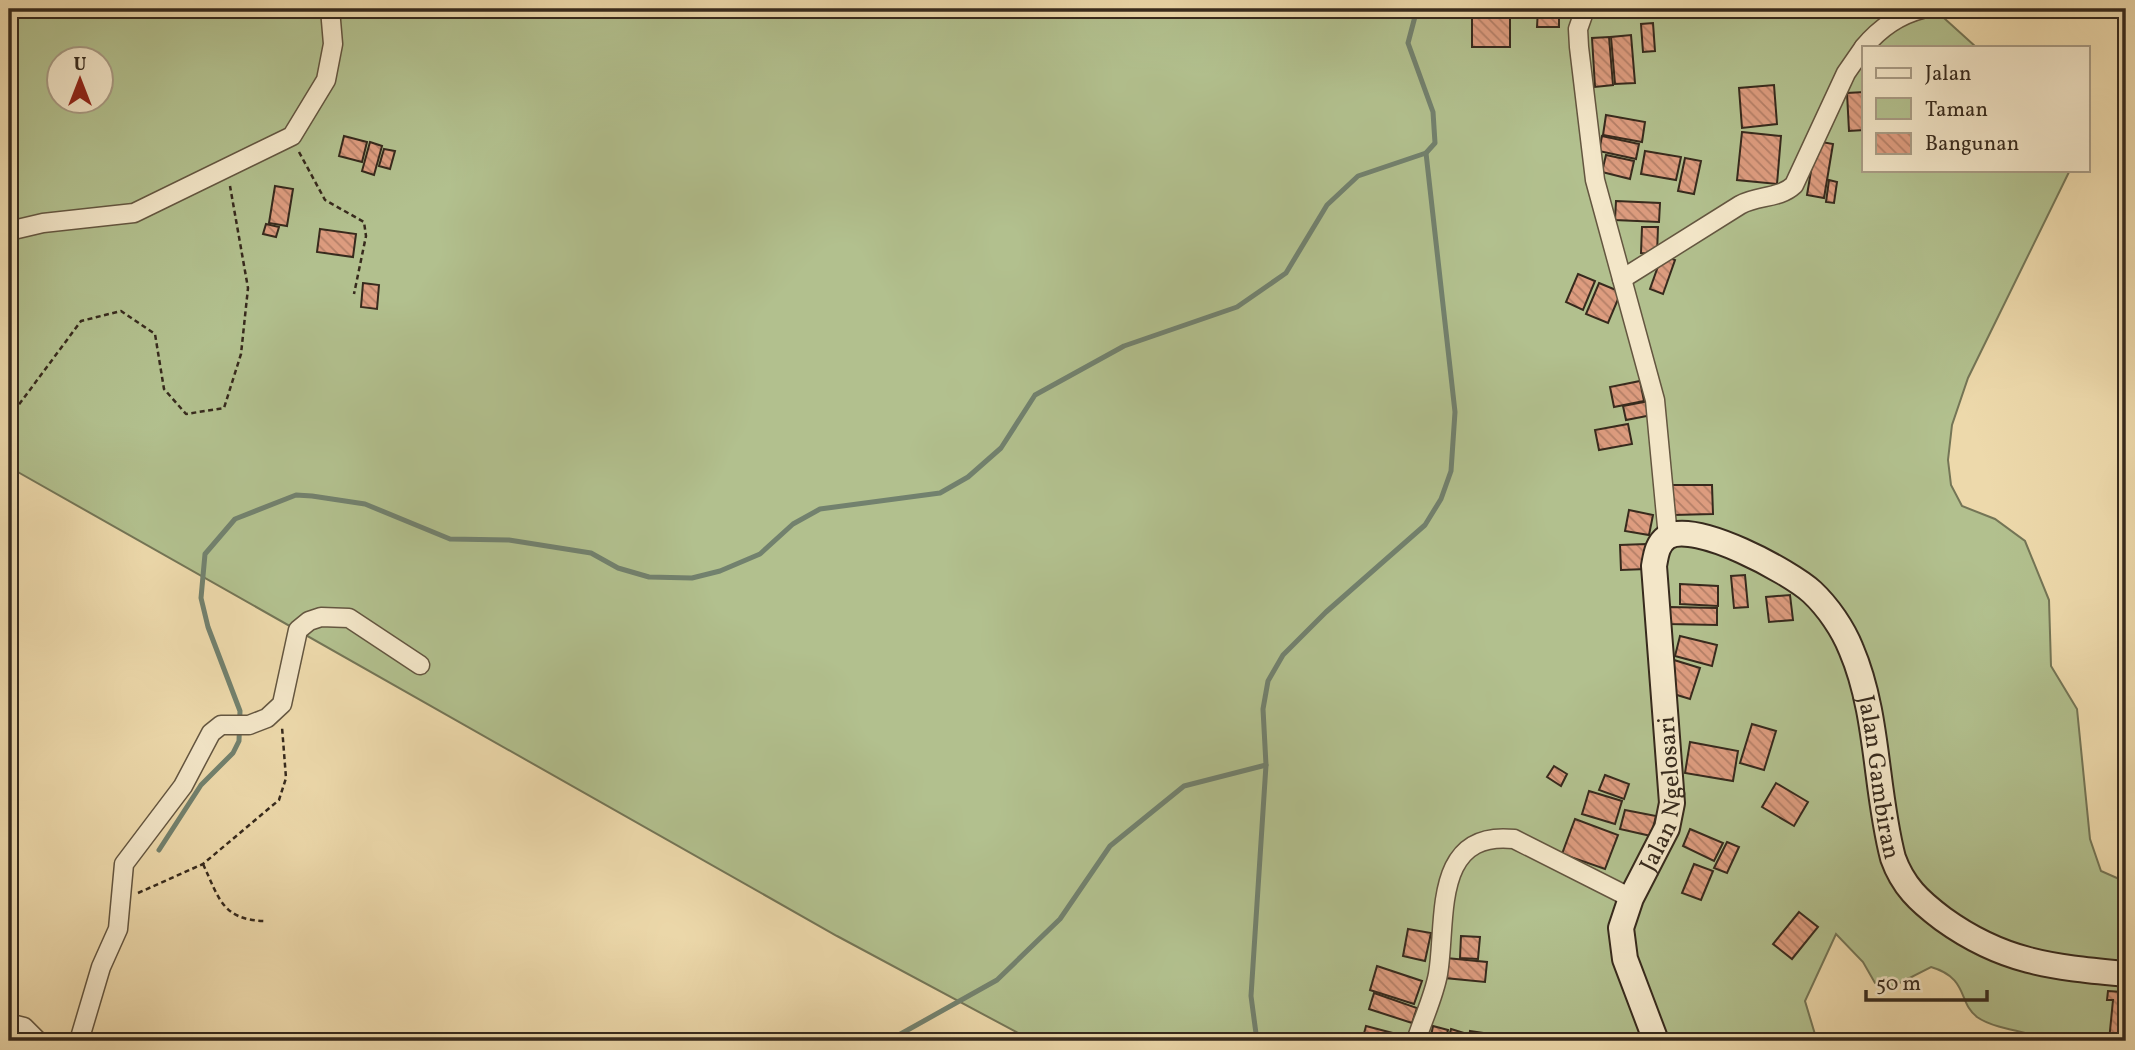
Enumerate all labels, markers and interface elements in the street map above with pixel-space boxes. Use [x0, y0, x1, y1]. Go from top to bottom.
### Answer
north arrow [46, 46, 116, 116]
legend [1862, 46, 2090, 172]
text: U [73, 52, 87, 78]
text: Jalan [1925, 60, 1972, 89]
text: Taman [1925, 96, 1988, 125]
text: Bangunan [1925, 130, 2019, 159]
street label: Jalan Gambiran [1847, 692, 1908, 863]
street label: Jalan Ngelosari [1632, 715, 1691, 878]
scale bar [1866, 959, 1986, 1003]
text: 50 m [1876, 970, 1921, 999]

